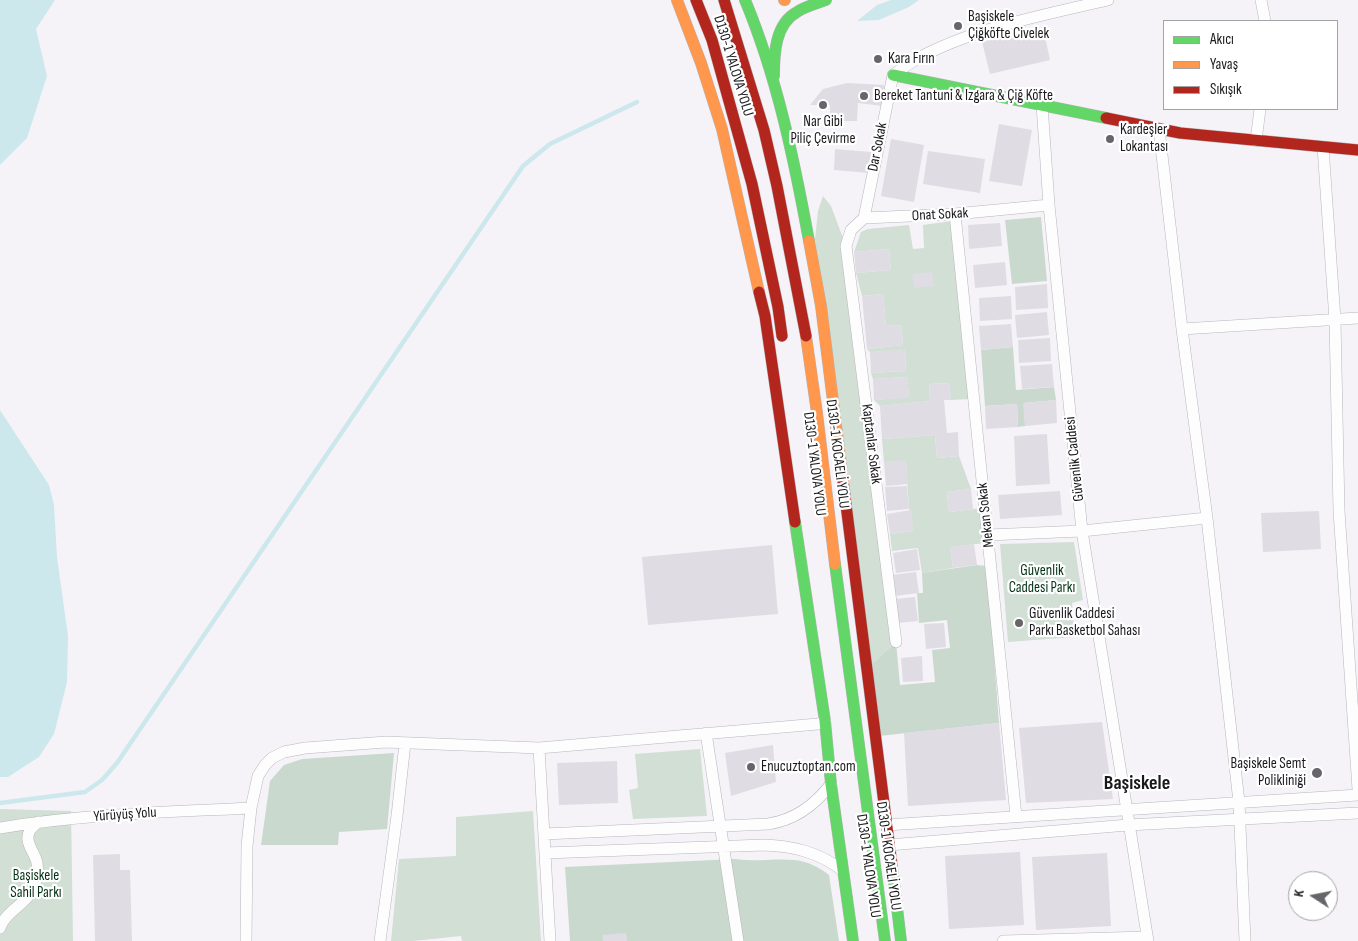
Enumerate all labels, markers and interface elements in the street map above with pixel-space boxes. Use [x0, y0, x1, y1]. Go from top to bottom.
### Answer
place label: Başiskele Çiğköfte Civelek [968, 8, 1049, 43]
street label: D130-1 YALOVA YOLU [709, 13, 757, 119]
marker: Başiskele Çiğköfte Civelek [952, 20, 964, 32]
legend [1163, 20, 1338, 110]
text: Akıcı [1210, 30, 1234, 49]
place label: Kara Fırın [888, 50, 935, 68]
marker: Kara Fırın [872, 53, 884, 65]
text: Yavaş [1210, 55, 1238, 74]
text: Sıkışık [1210, 80, 1242, 99]
place label: Bereket Tantuni & Izgara & Çiğ Köfte [874, 87, 1053, 105]
marker: Bereket Tantuni & Izgara & Çiğ Köfte [858, 90, 870, 102]
marker: Nar Gibi Piliç Çevirme [817, 99, 829, 111]
place label: Nar Gibi Piliç Çevirme [790, 113, 856, 148]
street label: Dar Sokak [864, 121, 892, 173]
place label: Kardeşler Lokantası [1120, 121, 1168, 156]
marker: Kardeşler Lokantası [1104, 133, 1116, 145]
street label: Onat Sokak [911, 205, 969, 225]
street label: D130-1 KOCAELİ YOLU [821, 398, 853, 510]
street label: Kaptanlar Sokak [857, 403, 885, 485]
street label: D130-1 YALOVA YOLU [799, 411, 829, 517]
street label: Güvenlik Caddesi [1062, 416, 1088, 502]
street label: Mekan Sokak [974, 482, 998, 548]
park label: Güvenlik Caddesi Parkı [1009, 562, 1075, 597]
place label: Güvenlik Caddesi Parkı Basketbol Sahası [1029, 605, 1140, 640]
marker: Güvenlik Caddesi Parkı Basketbol Sahası [1013, 617, 1025, 629]
place label: Başiskele Semt Polikliniği [1230, 755, 1306, 790]
place label: Enucuztoptan.com [761, 758, 856, 776]
marker: Enucuztoptan.com [745, 761, 757, 773]
marker: Başiskele Semt Polikliniği [1310, 766, 1324, 780]
district label: Başiskele [1104, 772, 1170, 796]
street label: D130-1 KOCAELİ YOLU [871, 800, 905, 912]
street label: Yürüyüş Yolu [93, 804, 157, 826]
street label: D130-1 YALOVA YOLU [852, 813, 884, 919]
park label: Başiskele Sahil Parkı [10, 867, 62, 902]
north arrow [1288, 871, 1338, 921]
text: K [1290, 888, 1308, 898]

